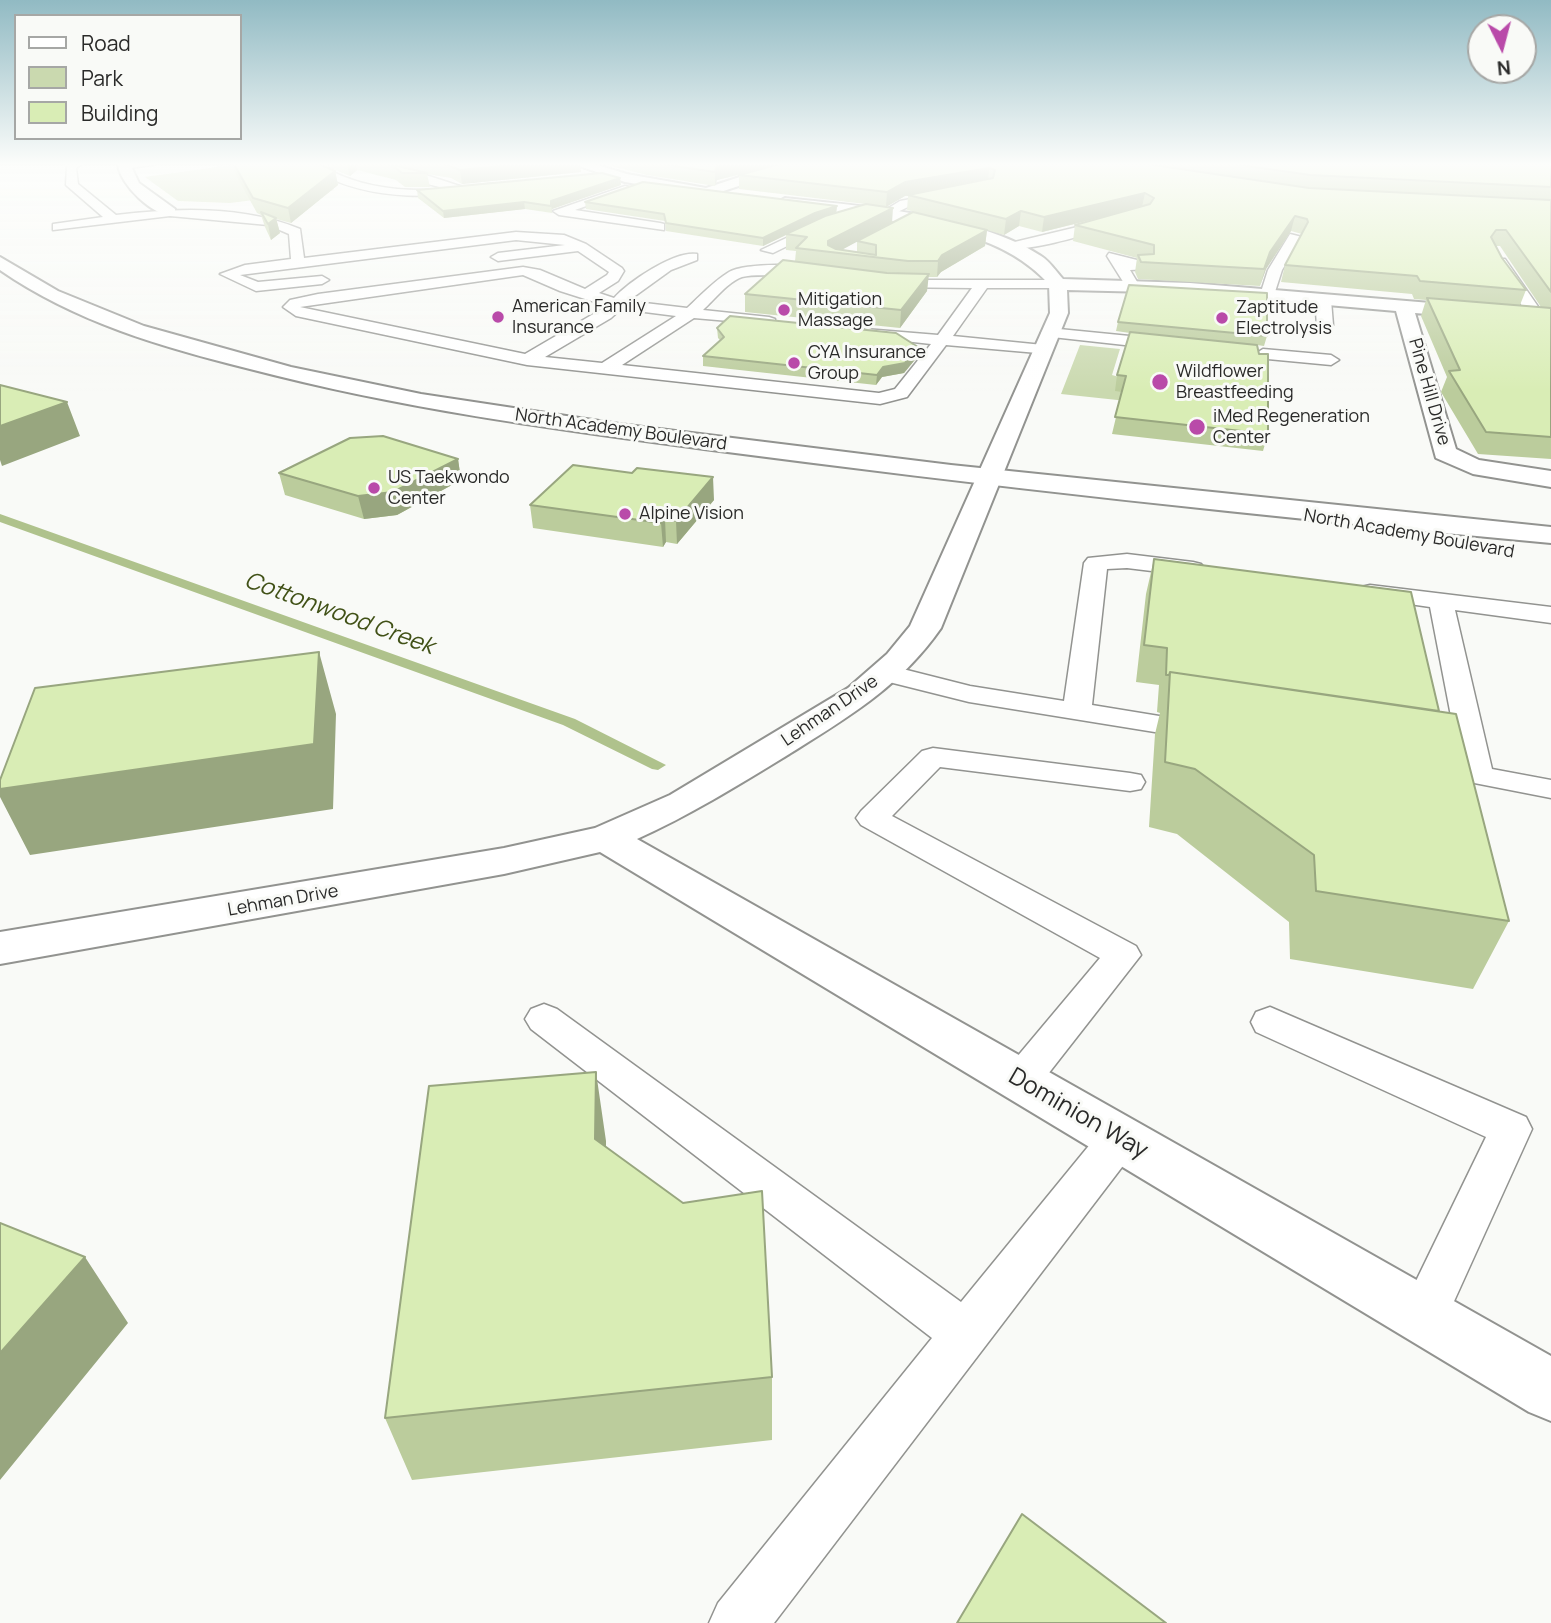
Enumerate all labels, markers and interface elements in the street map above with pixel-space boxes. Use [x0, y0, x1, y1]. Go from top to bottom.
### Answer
legend [14, 14, 242, 140]
north arrow [1467, 14, 1537, 84]
text: Road [81, 29, 131, 57]
text: N [1496, 54, 1512, 82]
text: Park [81, 64, 123, 92]
text: Building [81, 99, 158, 127]
place label: Mitigation Massage [798, 289, 882, 332]
place label: American Family Insurance [512, 296, 646, 338]
place label: Zaptitude Electrolysis [1236, 297, 1332, 340]
marker: Mitigation Massage [776, 302, 792, 318]
marker: American Family Insurance [490, 309, 506, 325]
marker: Zaptitude Electrolysis [1214, 310, 1230, 326]
street label: Pine Hill Drive [1403, 336, 1455, 448]
place label: CYA Insurance Group [808, 342, 926, 384]
marker: CYA Insurance Group [786, 355, 802, 371]
place label: Wildflower Breastfeeding [1176, 361, 1294, 404]
marker: Wildflower Breastfeeding [1150, 372, 1170, 392]
street label: North Academy Boulevard [514, 404, 728, 456]
place label: iMed Regeneration Center [1213, 406, 1370, 448]
marker: iMed Regeneration Center [1187, 417, 1207, 437]
place label: US Taekwondo Center [388, 467, 510, 510]
marker: US Taekwondo Center [366, 480, 382, 496]
place label: Alpine Vision [639, 503, 744, 525]
street label: North Academy Boulevard [1302, 505, 1516, 563]
marker: Alpine Vision [617, 506, 633, 522]
water label: Cottonwood Creek [240, 567, 438, 661]
street label: Lehman Drive [778, 671, 882, 751]
street label: Lehman Drive [226, 881, 340, 921]
street label: Dominion Way [1003, 1063, 1153, 1165]

